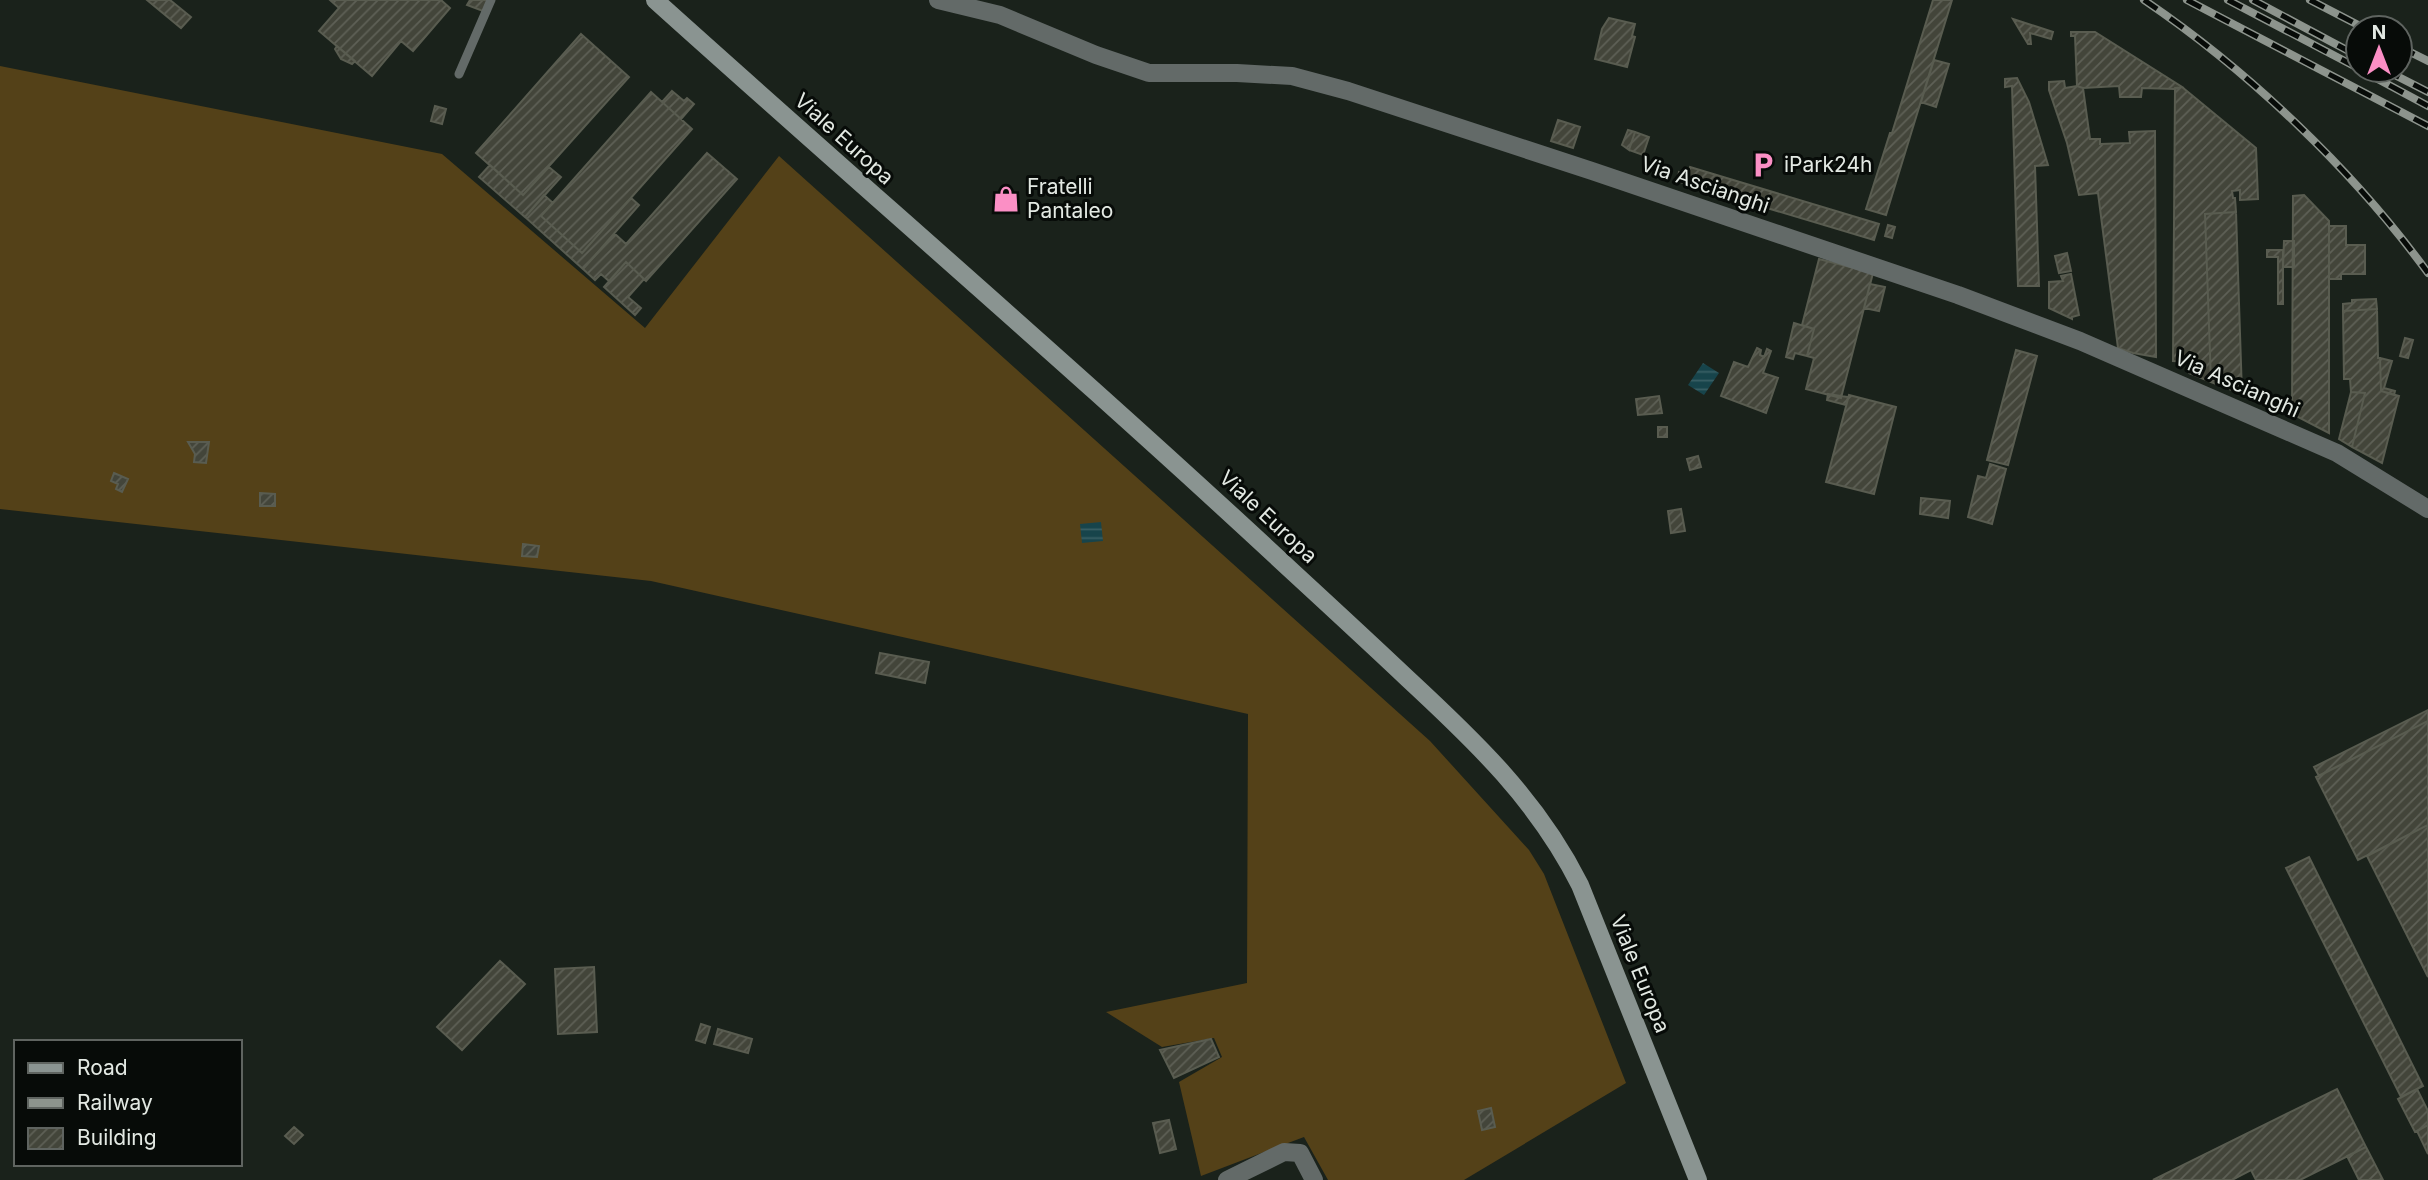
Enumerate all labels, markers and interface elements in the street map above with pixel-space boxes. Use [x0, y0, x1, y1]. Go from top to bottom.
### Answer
north arrow [2344, 14, 2414, 84]
text: N [2372, 21, 2386, 44]
street label: Viale Europa [790, 88, 899, 190]
parking icon: iPark24h [1748, 150, 1778, 180]
street label: Via Ascianghi [1637, 151, 1773, 218]
place label: iPark24h [1784, 152, 1873, 177]
place label: Fratelli Pantaleo [1027, 174, 1113, 223]
shop icon: Fratelli Pantaleo [991, 184, 1021, 214]
street label: Via Ascianghi [2171, 345, 2304, 422]
street label: Viale Europa [1214, 465, 1322, 568]
street label: Viale Europa [1606, 911, 1675, 1036]
legend [14, 1040, 242, 1166]
text: Road [77, 1055, 128, 1080]
text: Railway [77, 1090, 153, 1115]
text: Building [77, 1125, 157, 1150]

